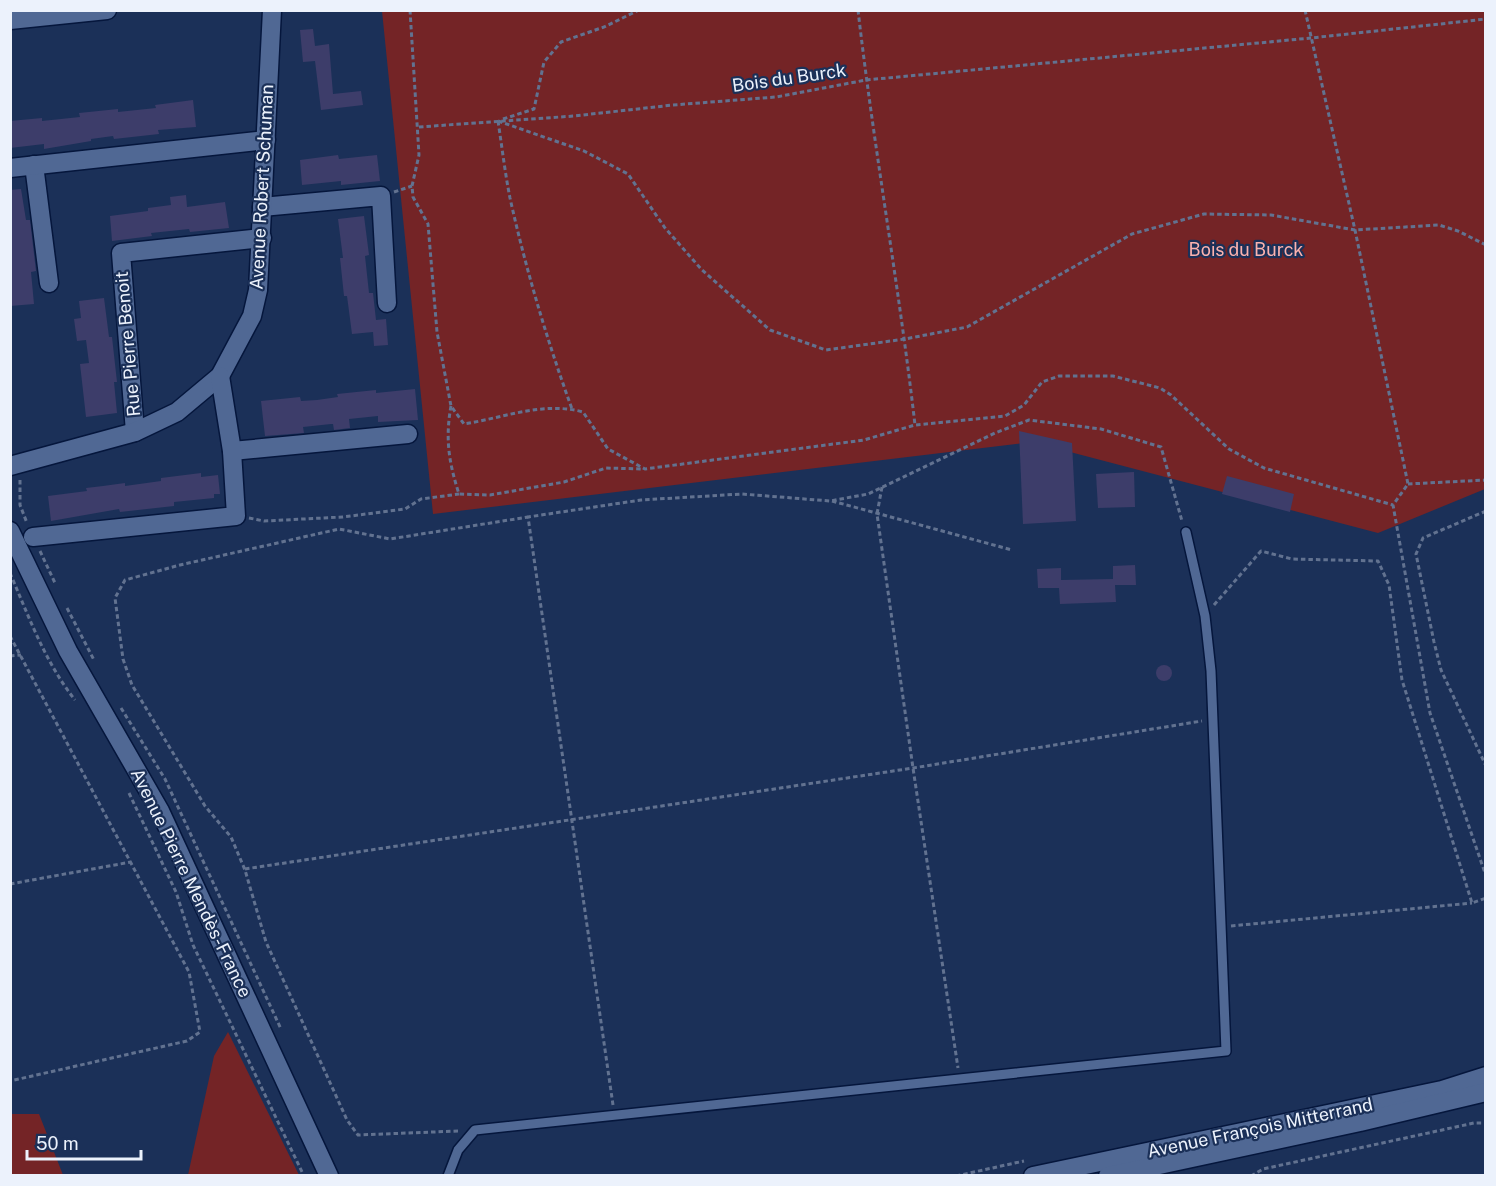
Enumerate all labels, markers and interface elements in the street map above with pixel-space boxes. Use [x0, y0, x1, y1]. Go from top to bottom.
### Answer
street label: Bois du Burck [731, 59, 847, 96]
street label: Avenue Robert Schuman [246, 84, 277, 290]
park label: Bois du Burck [1189, 239, 1303, 260]
street label: Rue Pierre Benoit [111, 271, 144, 418]
street label: Avenue Pierre Mendès-France [127, 765, 256, 1001]
street label: Avenue François Mitterrand [1145, 1093, 1375, 1162]
scale bar [27, 1123, 141, 1161]
text: 50 m [36, 1133, 79, 1154]

